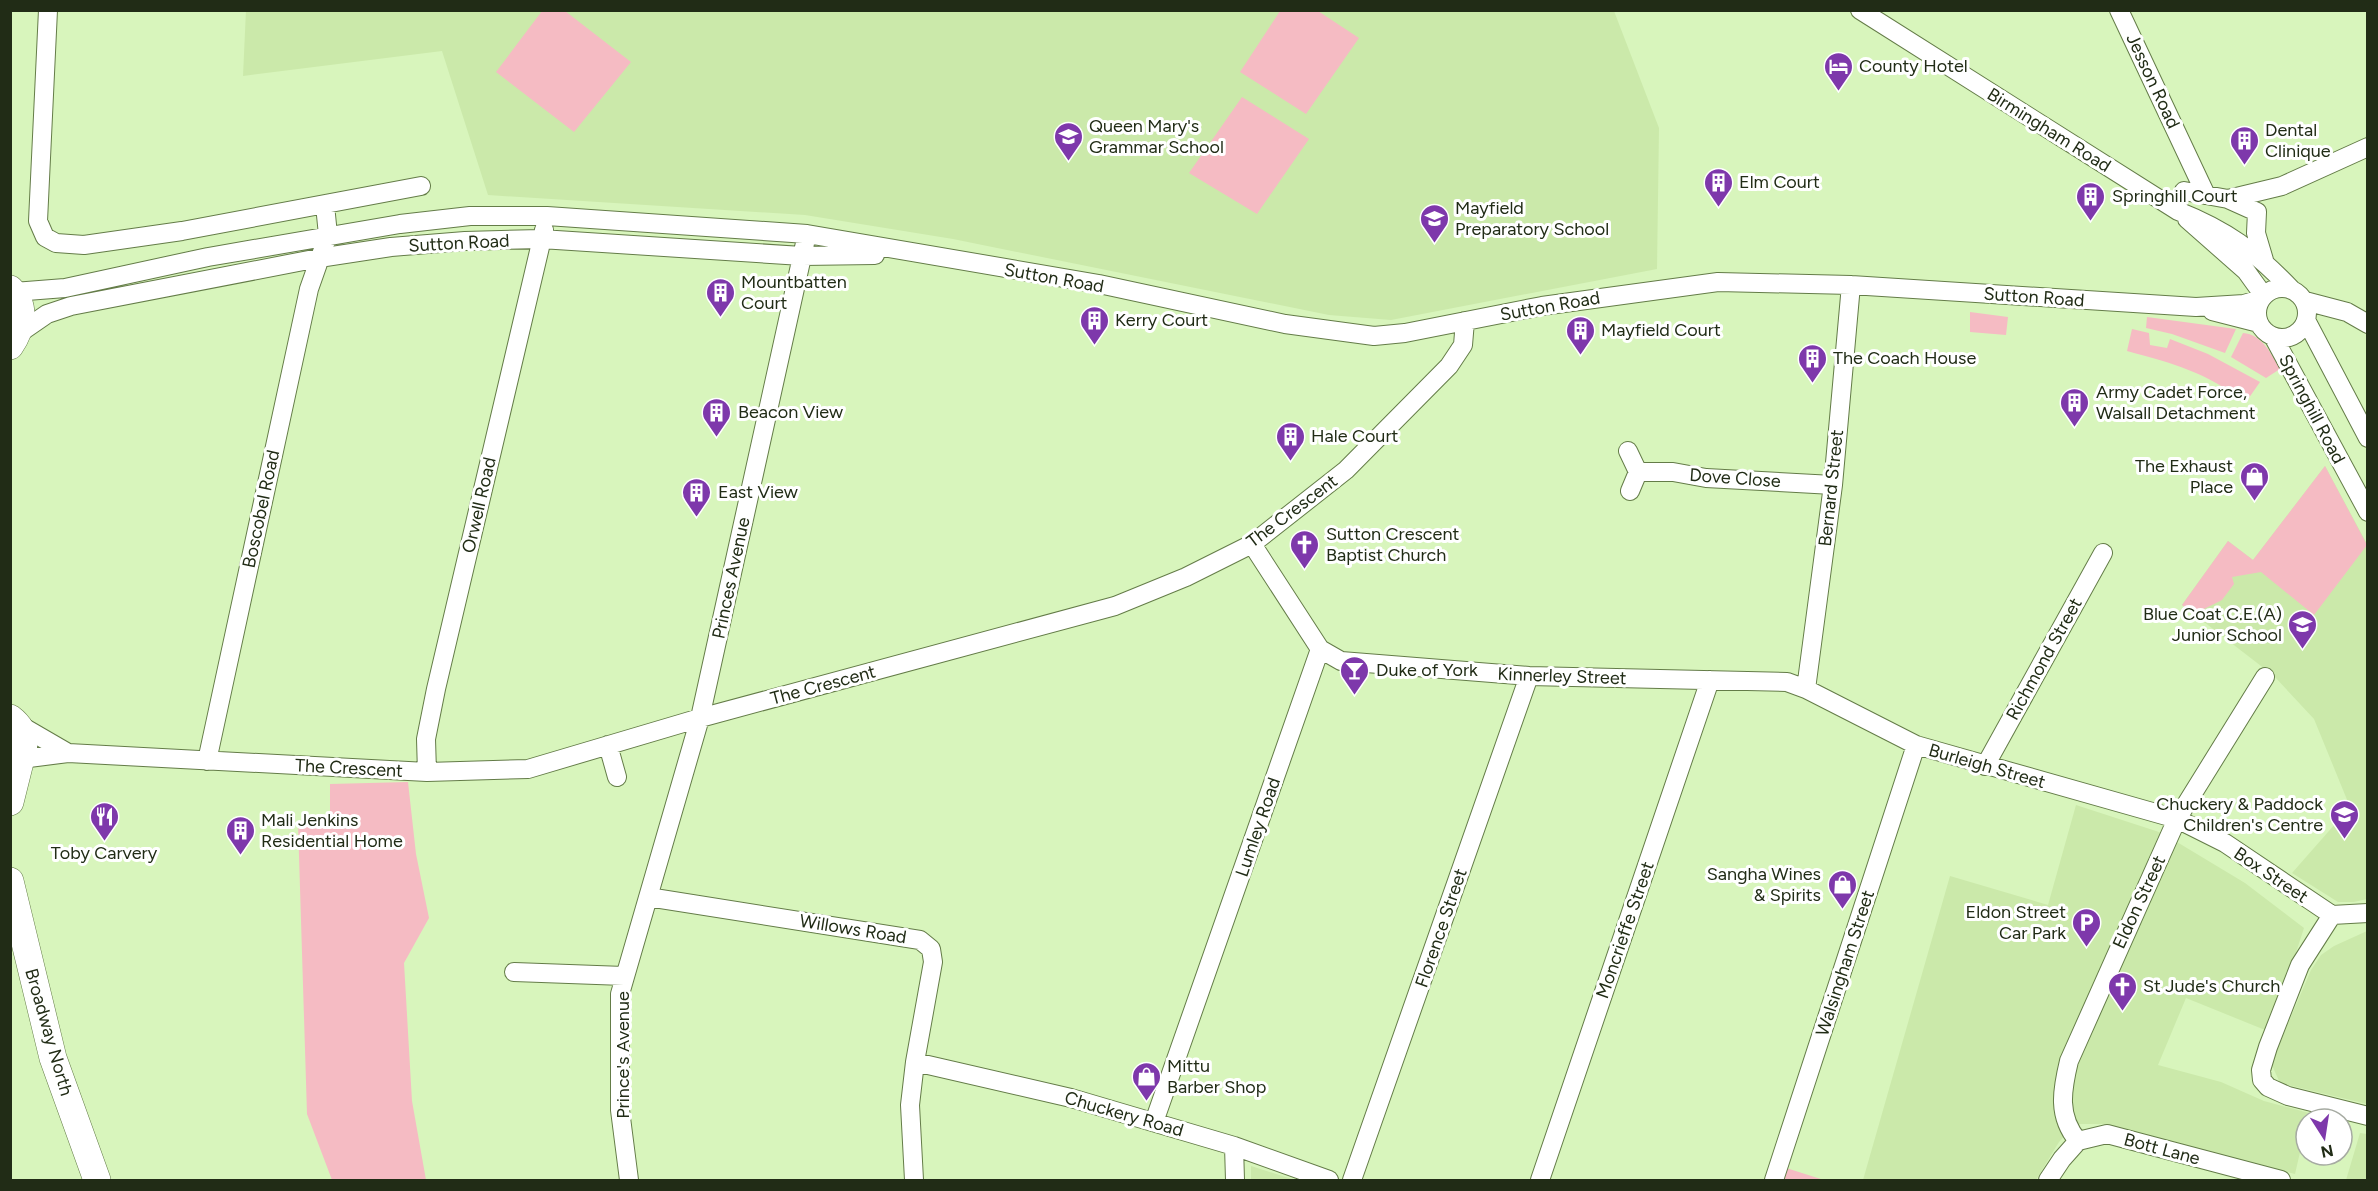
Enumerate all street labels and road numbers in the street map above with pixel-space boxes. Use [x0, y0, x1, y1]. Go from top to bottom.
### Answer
street label: Jesson Road [2121, 30, 2185, 132]
street label: Birmingham Road [1983, 83, 2115, 177]
street label: Sutton Road [408, 229, 510, 257]
street label: Sutton Road [1002, 258, 1106, 298]
street label: Sutton Road [1983, 283, 2085, 311]
street label: Sutton Road [1498, 286, 1602, 326]
street label: Springhill Road [2274, 351, 2350, 467]
street label: Bernard Street [1814, 428, 1848, 548]
street label: Boscobel Road [238, 448, 284, 570]
street label: Orwell Road [457, 455, 501, 555]
street label: Dove Close [1689, 464, 1782, 492]
street label: The Crescent [1242, 470, 1342, 552]
street label: Princes Avenue [707, 515, 755, 641]
street label: Richmond Street [2001, 594, 2087, 724]
street label: The Crescent [768, 660, 878, 710]
street label: Kinnerley Street [1497, 663, 1627, 689]
street label: Burleigh Street [1926, 739, 2048, 793]
street label: The Crescent [295, 754, 404, 782]
street label: Lumley Road [1231, 774, 1285, 880]
street label: Box Street [2230, 842, 2312, 908]
street label: Eldon Street [2108, 852, 2170, 952]
street label: Moncrieffe Street [1591, 858, 1659, 1001]
street label: Florence Street [1410, 865, 1472, 990]
street label: Walsingham Street [1811, 887, 1879, 1039]
street label: Willows Road [798, 910, 908, 948]
street label: Broadway North [20, 966, 78, 1098]
street label: Prince's Avenue [612, 991, 634, 1119]
street label: Chuckery Road [1062, 1087, 1186, 1141]
street label: Bott Lane [2122, 1128, 2203, 1170]

